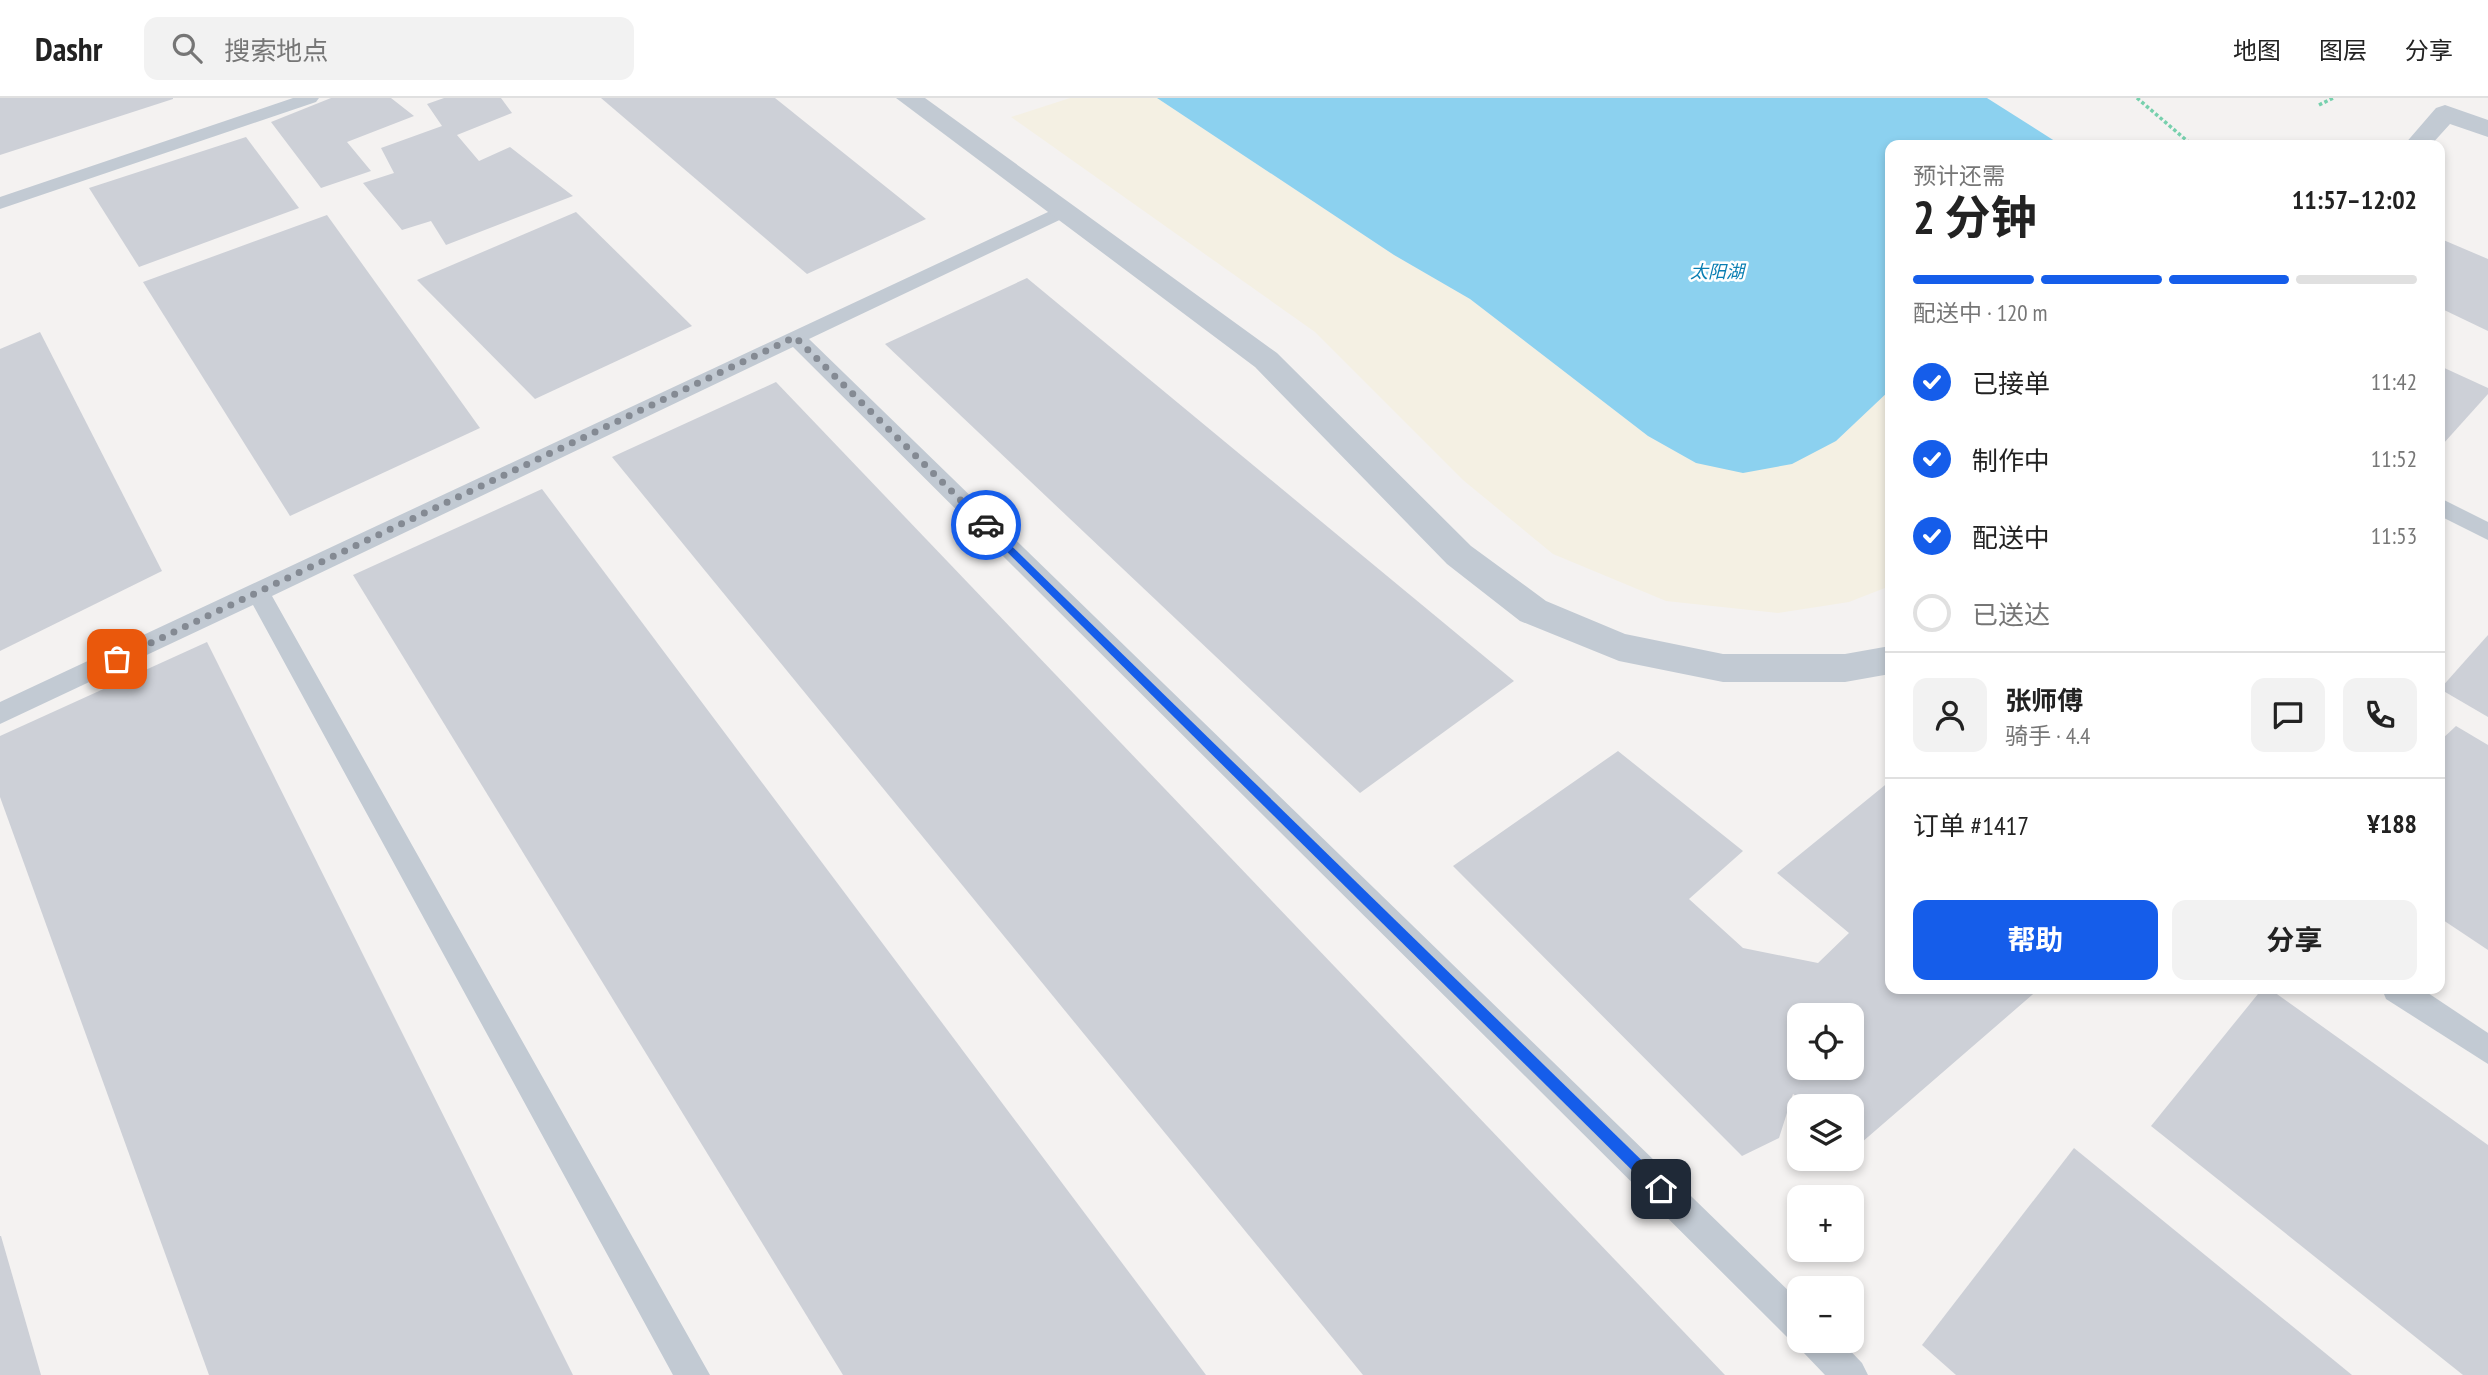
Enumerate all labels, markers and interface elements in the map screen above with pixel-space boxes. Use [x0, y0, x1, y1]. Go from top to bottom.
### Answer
search box [144, 17, 634, 80]
text: Dashr [35, 27, 102, 70]
icon: search [168, 29, 206, 67]
text: 搜索地点 [224, 34, 328, 67]
text: 地图 [2233, 35, 2281, 66]
text: 图层 [2319, 35, 2367, 66]
text: 分享 [2405, 35, 2453, 66]
text: 预计还需 [1913, 161, 2005, 190]
text: 11:57–12:02 [2292, 183, 2417, 216]
text: 2 分钟 [1913, 187, 2036, 247]
water label: 太阳湖 [1690, 260, 1747, 283]
text: 配送中 · 120 m [1913, 298, 2048, 327]
icon: check [1913, 363, 1951, 401]
text: 已接单 [1972, 367, 2050, 400]
text: 11:42 [2371, 367, 2417, 396]
icon: check [1913, 440, 1951, 478]
text: 制作中 [1972, 444, 2050, 477]
text: 11:52 [2371, 444, 2417, 473]
courier [951, 490, 1021, 560]
icon: car [967, 506, 1005, 544]
icon: check [1913, 517, 1951, 555]
text: 配送中 [1972, 521, 2050, 554]
text: 11:53 [2371, 521, 2417, 550]
text: 已送达 [1972, 598, 2050, 631]
pin [87, 629, 147, 689]
icon: bag [98, 640, 136, 678]
button: person [1913, 678, 1987, 752]
button: chat [2251, 678, 2325, 752]
button: phone [2343, 678, 2417, 752]
text: 张师傅 [2005, 684, 2083, 717]
text: 骑手 · 4.4 [2005, 721, 2090, 750]
text: ¥188 [2367, 807, 2417, 840]
text: 订单 #1417 [1913, 809, 2029, 842]
button: 帮助 [1913, 900, 2158, 980]
button: 分享 [2172, 900, 2417, 980]
map controls [1787, 1003, 1864, 1353]
button: locate [1787, 1003, 1864, 1080]
button: layers [1787, 1094, 1864, 1171]
pin [1631, 1159, 1691, 1219]
icon: home [1642, 1170, 1680, 1208]
button: + [1787, 1185, 1864, 1262]
button: − [1787, 1276, 1864, 1353]

